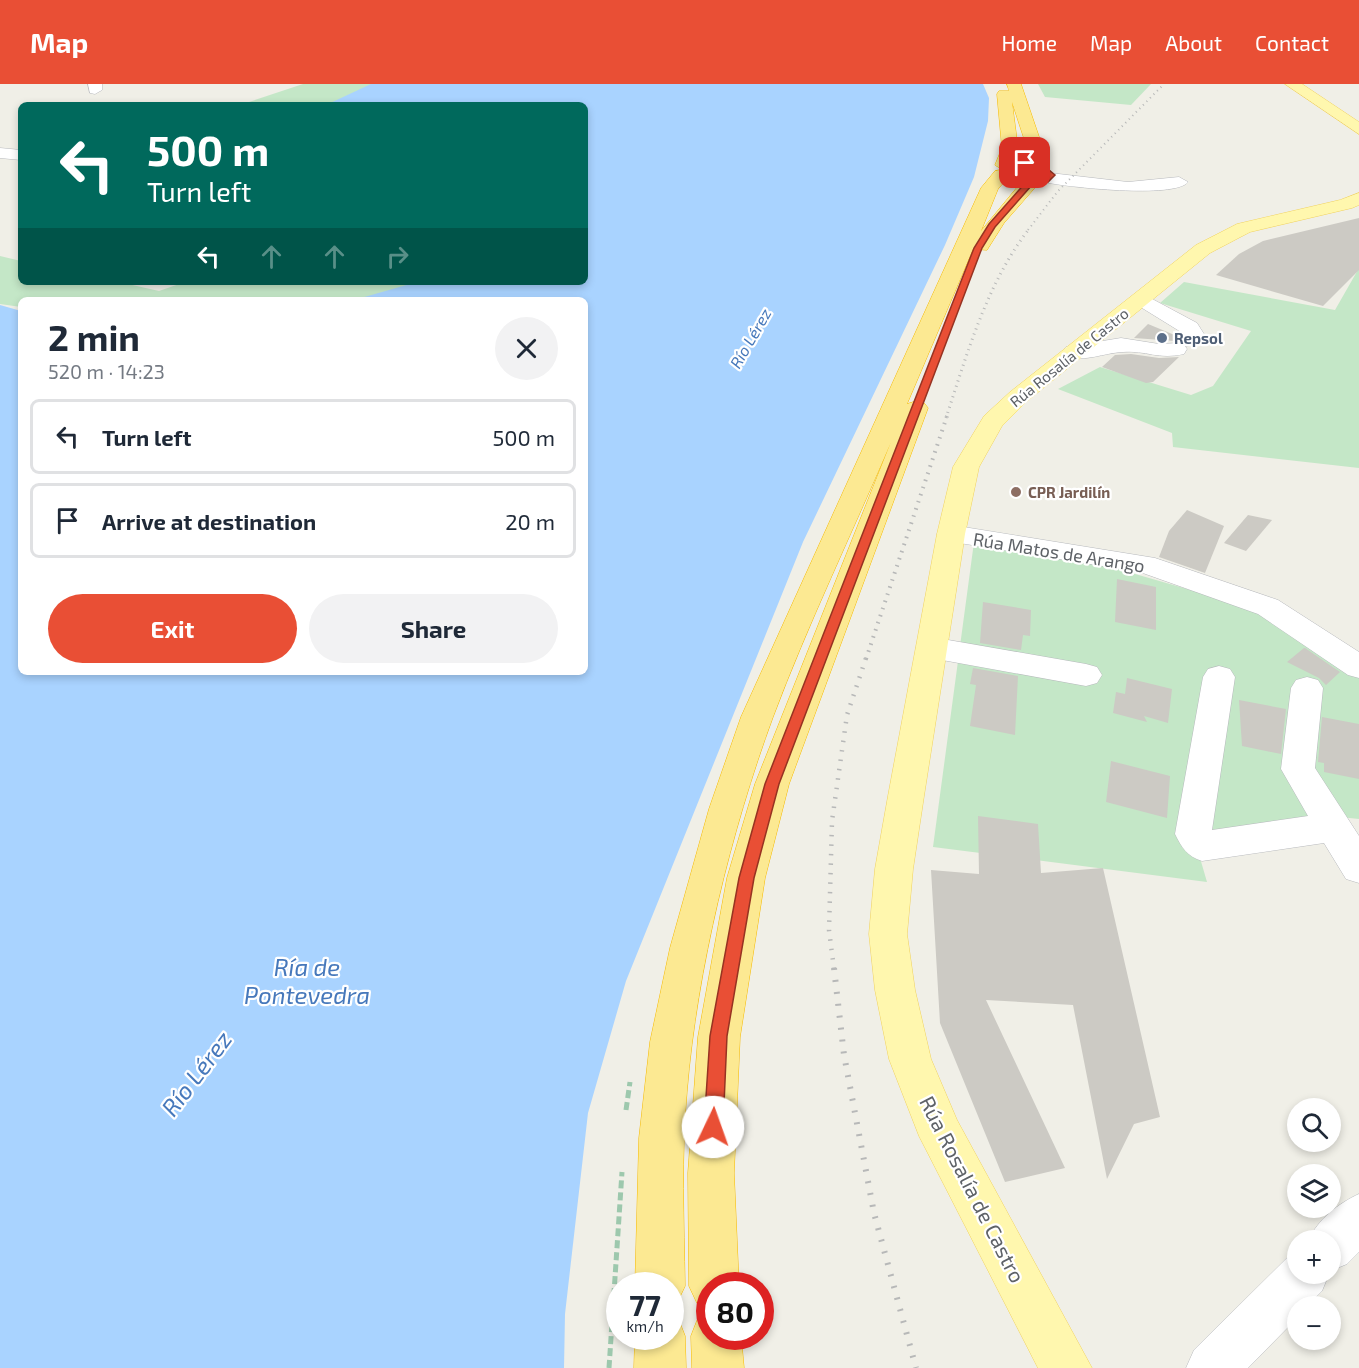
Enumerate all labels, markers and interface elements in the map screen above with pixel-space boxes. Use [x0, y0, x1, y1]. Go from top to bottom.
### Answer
text: Map [30, 25, 88, 59]
text: Home [1001, 30, 1057, 55]
text: Map [1090, 30, 1132, 55]
text: About [1165, 30, 1222, 55]
text: Contact [1255, 30, 1329, 55]
text: 500 m [147, 124, 269, 174]
icon: left [48, 126, 126, 204]
pin [999, 137, 1050, 188]
icon: arrive [1008, 146, 1041, 179]
text: Turn left [147, 175, 251, 207]
icon: left [192, 240, 225, 273]
icon: ahead [255, 240, 288, 273]
icon: ahead [318, 240, 351, 273]
icon: right [381, 240, 414, 273]
street label: Rúa Rosalía de Castro [1006, 304, 1132, 410]
water label: Río Lérez [725, 305, 775, 371]
text: 2 min [48, 315, 140, 358]
button: close [495, 317, 558, 380]
place label: Repsol [1174, 329, 1223, 347]
marker: Repsol [1155, 331, 1169, 345]
text: 520 m · 14:23 [48, 359, 165, 383]
icon: left [51, 420, 84, 453]
text: Turn left [102, 424, 191, 450]
text: 500 m [492, 424, 555, 450]
place label: CPR Jardilín [1028, 483, 1110, 501]
marker: CPR Jardilín [1009, 485, 1023, 499]
icon: arrive [51, 504, 84, 537]
text: Arrive at destination [102, 508, 316, 534]
text: 20 m [505, 508, 555, 534]
street label: Rúa Matos de Arango [971, 528, 1147, 576]
button: Exit [48, 594, 297, 663]
button: Share [309, 594, 558, 663]
water label: Ría de Pontevedra [244, 952, 370, 1009]
water label: Río Lérez [155, 1025, 237, 1121]
street label: Rúa Rosalía de Castro [915, 1092, 1031, 1286]
position arrow [681, 1095, 745, 1159]
map controls [1287, 1098, 1341, 1350]
button: search [1287, 1098, 1341, 1152]
button: layers [1287, 1164, 1341, 1218]
button: + [1287, 1230, 1341, 1284]
speed limit sign: 80 [696, 1272, 774, 1350]
text: 77 [629, 1286, 661, 1322]
button: − [1287, 1296, 1341, 1350]
text: km/h [626, 1317, 664, 1335]

